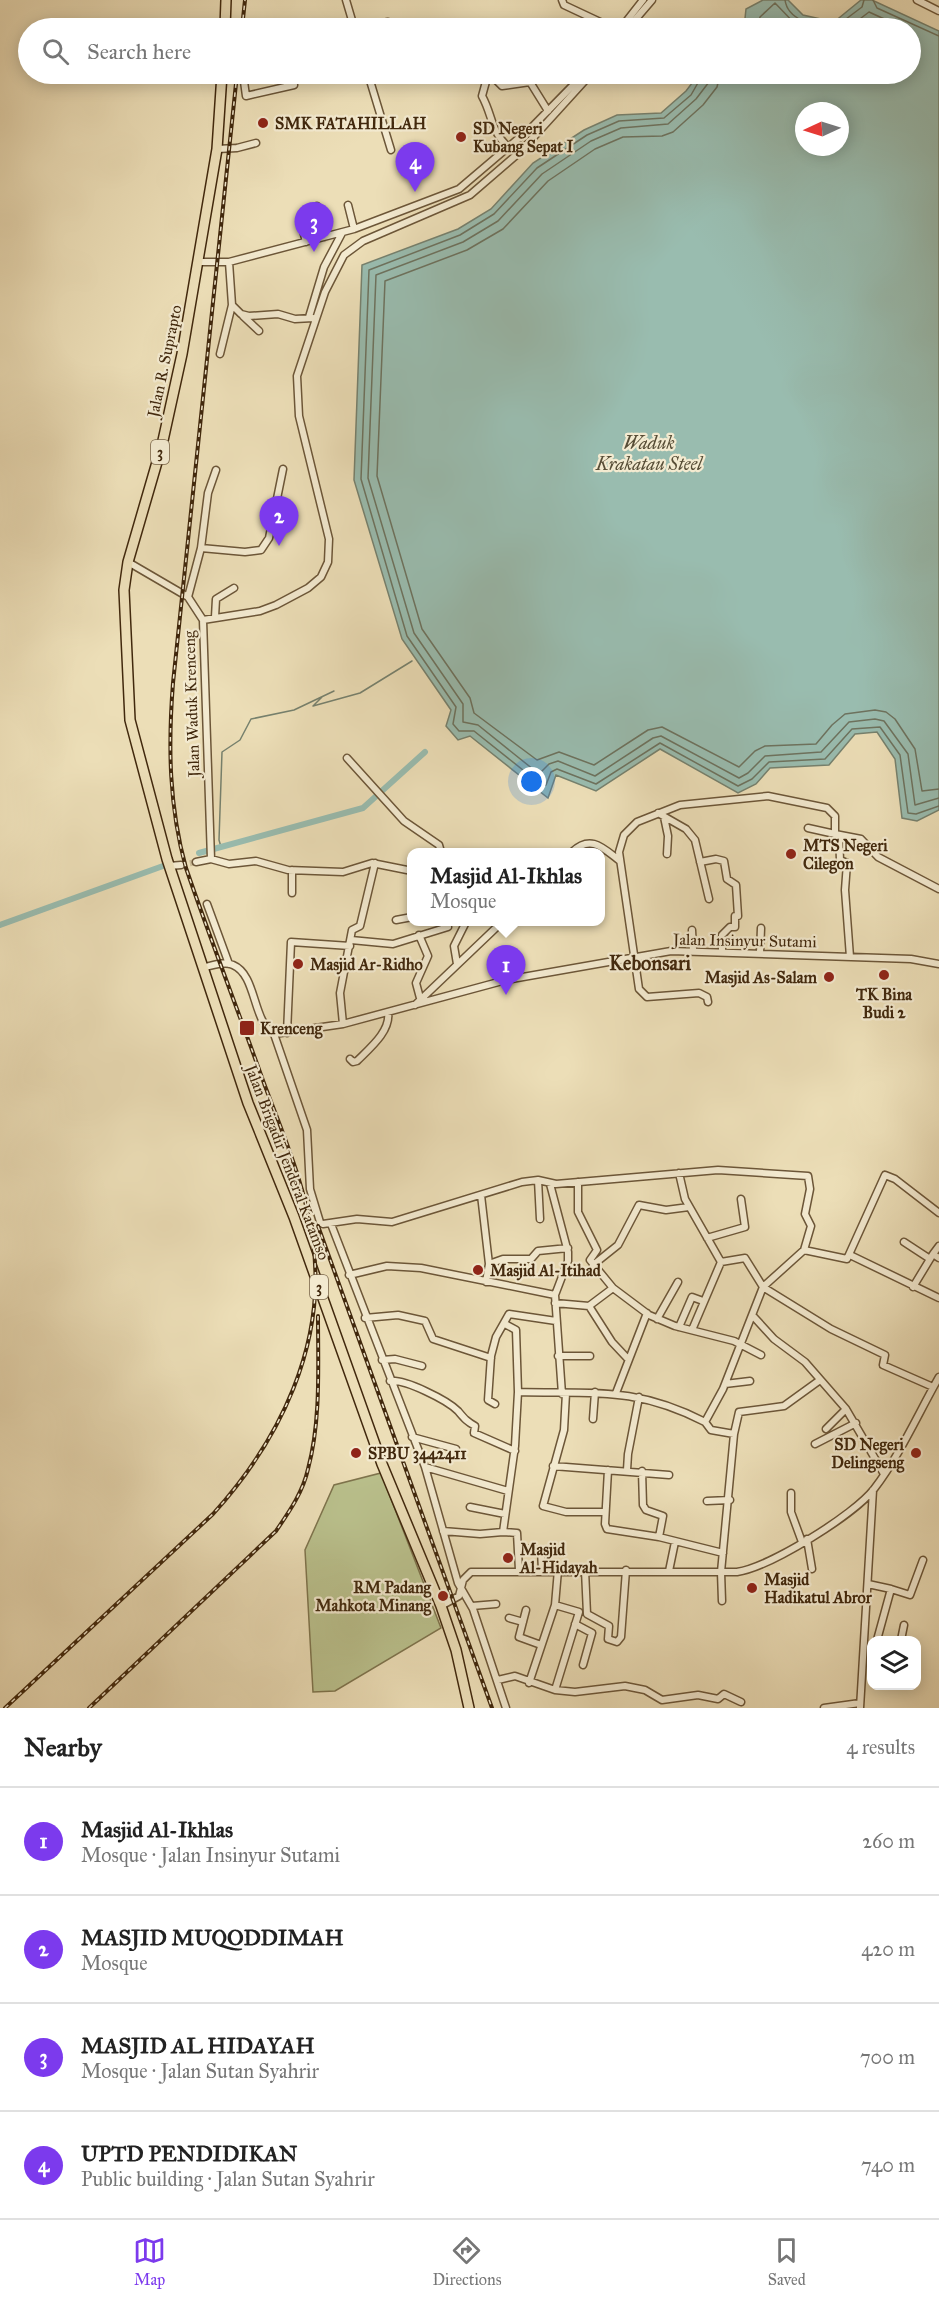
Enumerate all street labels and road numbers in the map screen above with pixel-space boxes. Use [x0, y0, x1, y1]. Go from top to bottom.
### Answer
street label: Jalan R. Suprapto [143, 303, 187, 421]
road number: 3 [151, 440, 169, 464]
street label: Jalan Waduk Krenceng [179, 630, 205, 780]
street label: Jalan Insinyur Sutami [671, 930, 818, 952]
street label: Jalan Brigadir Jenderal Katamso [240, 1060, 334, 1263]
road number: 3 [310, 1275, 328, 1299]

